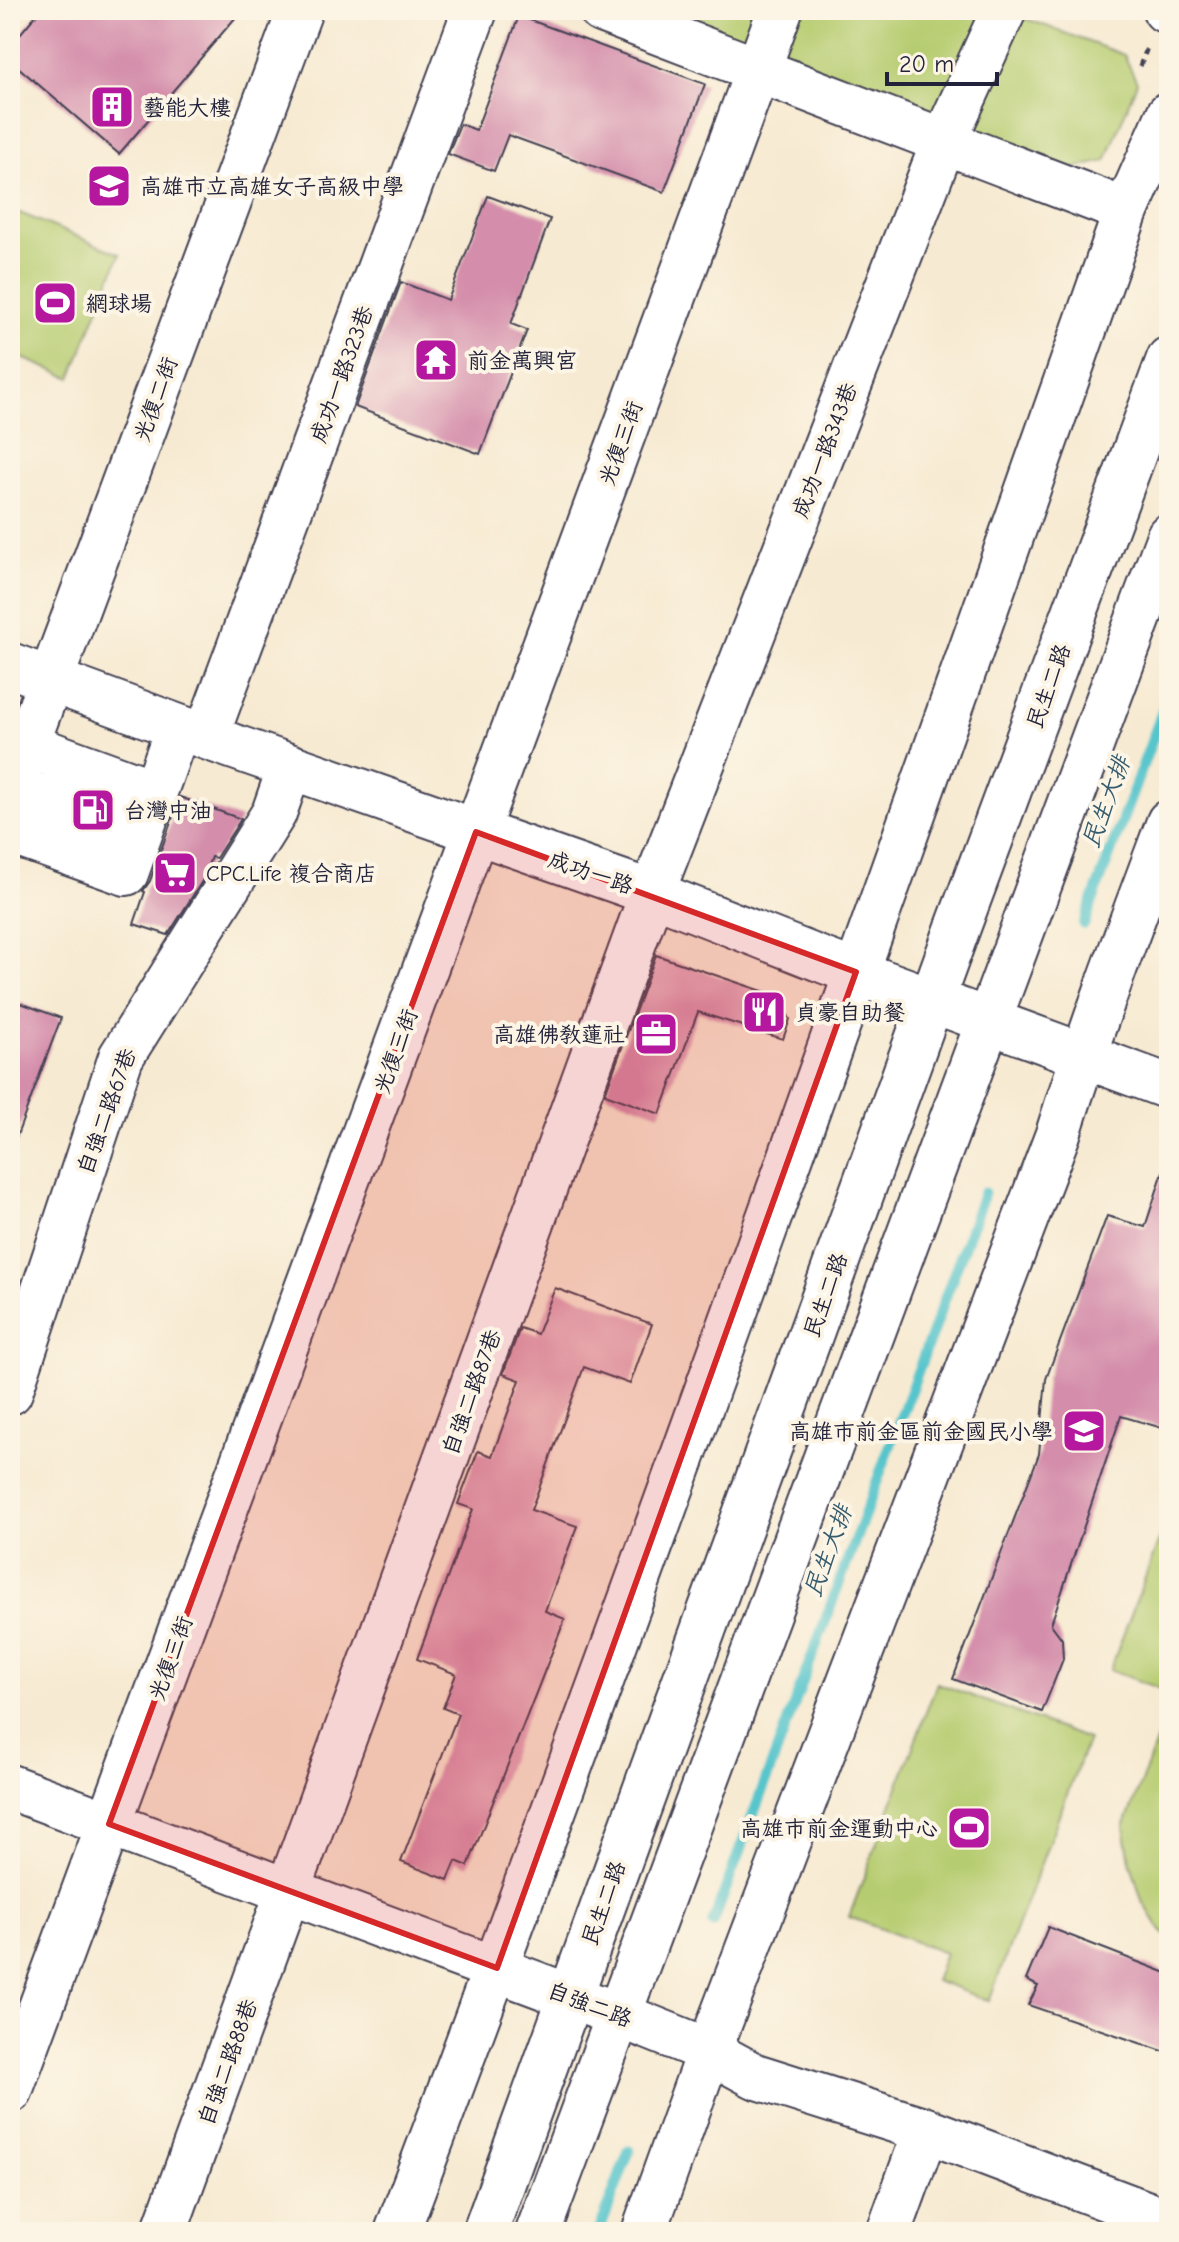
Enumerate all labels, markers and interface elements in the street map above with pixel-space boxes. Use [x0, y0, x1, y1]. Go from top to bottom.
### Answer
scale bar [887, 36, 997, 86]
text: 20 m [899, 50, 954, 78]
building icon: 藝能大樓 [88, 83, 136, 131]
place label: 藝能大樓 [143, 95, 231, 121]
school or university icon: 高雄市立高雄女子高級中學 [85, 162, 133, 210]
place label: 高雄市立高雄女子高級中學 [140, 174, 404, 200]
sports icon: 網球場 [31, 279, 79, 327]
place label: 網球場 [86, 291, 152, 317]
street label: 成功一路323巷 [305, 302, 379, 446]
temple icon: 前金萬興宮 [412, 336, 460, 384]
place label: 前金萬興宮 [467, 348, 577, 374]
street label: 光復二街 [129, 354, 183, 445]
street label: 成功一路343巷 [787, 379, 863, 522]
street label: 光復三街 [594, 398, 648, 489]
street label: 民生二路 [1022, 641, 1076, 732]
water label: 民生大排 [1076, 750, 1136, 852]
fuel station icon: 台灣中油 [69, 786, 117, 834]
place label: 台灣中油 [124, 798, 212, 824]
street label: 成功一路 [545, 846, 637, 900]
supermarket icon: CPC.Life 複合商店 [151, 849, 199, 897]
place label: CPC.Life 複合商店 [206, 861, 377, 887]
restaurant icon: 貞豪自助餐 [740, 988, 788, 1036]
place label: 貞豪自助餐 [795, 1000, 905, 1026]
street label: 光復三街 [369, 1006, 423, 1097]
office icon: 高雄佛教蓮社 [632, 1010, 680, 1058]
place label: 高雄佛教蓮社 [493, 1022, 625, 1048]
street label: 自強二路67巷 [72, 1045, 142, 1178]
street label: 民生二路 [799, 1250, 853, 1341]
street label: 自強二路87巷 [437, 1326, 507, 1459]
school or university icon: 高雄市前金區前金國民小學 [1060, 1407, 1108, 1455]
place label: 高雄市前金區前金國民小學 [789, 1419, 1053, 1445]
water label: 民生大排 [798, 1499, 858, 1601]
street label: 光復三街 [144, 1613, 198, 1704]
sports icon: 高雄市前金運動中心 [945, 1804, 993, 1852]
place label: 高雄市前金運動中心 [740, 1816, 938, 1842]
street label: 民生二路 [577, 1858, 631, 1949]
street label: 自強二路 [544, 1977, 635, 2033]
street label: 自強二路88巷 [193, 1996, 263, 2129]

